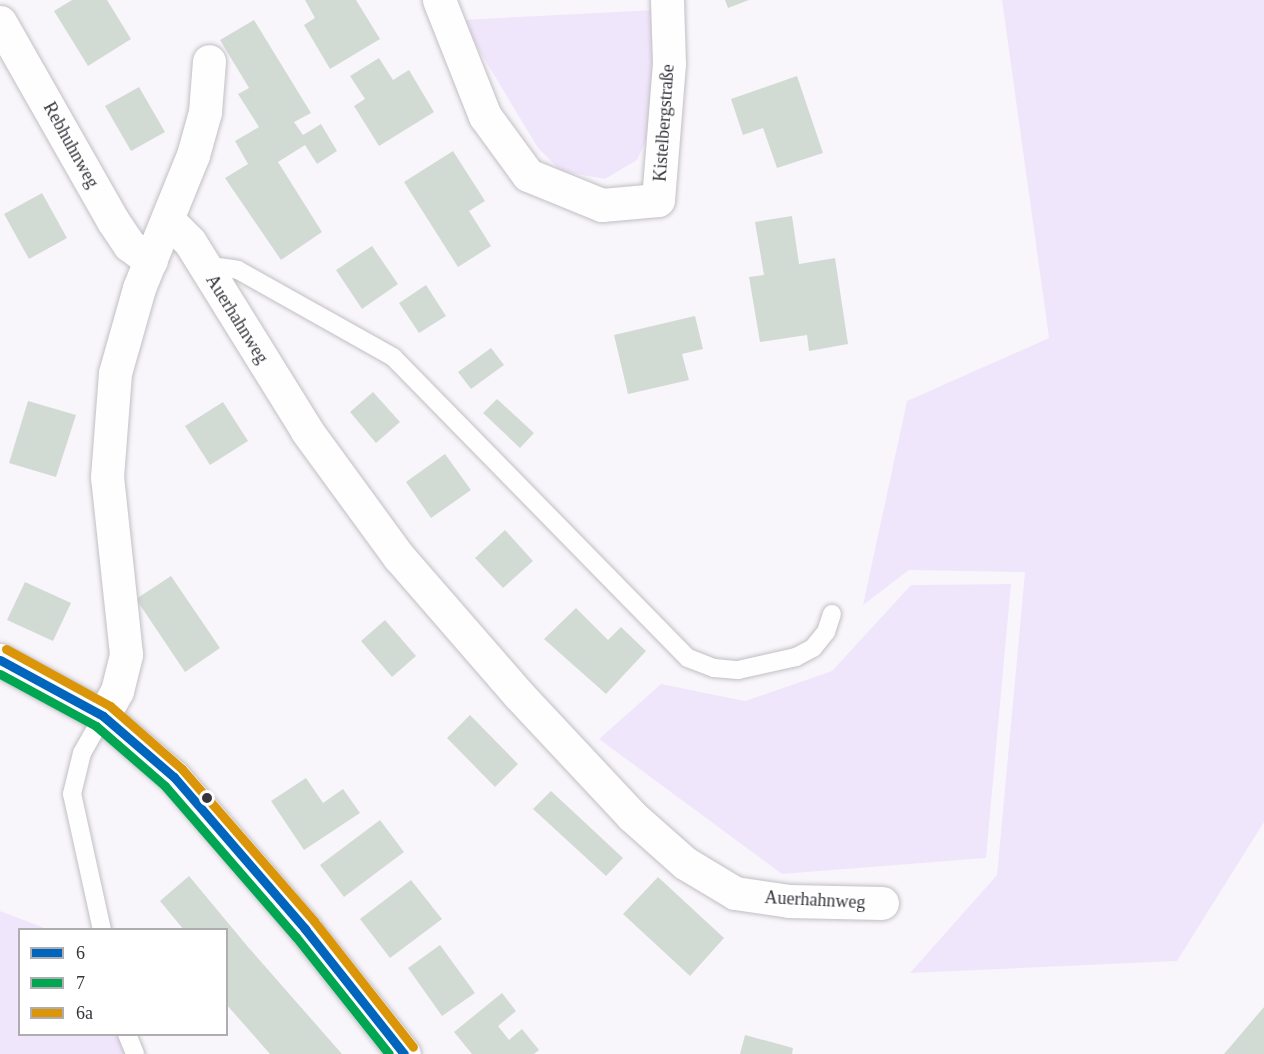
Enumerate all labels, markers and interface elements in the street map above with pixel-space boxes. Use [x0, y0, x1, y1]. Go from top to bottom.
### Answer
street label: Kistelbergstraße [649, 64, 679, 182]
street label: Rebhuhnweg [39, 98, 103, 192]
street label: Auerhahnweg [201, 270, 273, 368]
unlabelled marker [201, 792, 213, 804]
street label: Auerhahnweg [764, 887, 866, 913]
legend [18, 928, 228, 1036]
text: 6 [76, 943, 85, 963]
text: 7 [76, 973, 85, 993]
text: 6a [76, 1003, 93, 1023]

